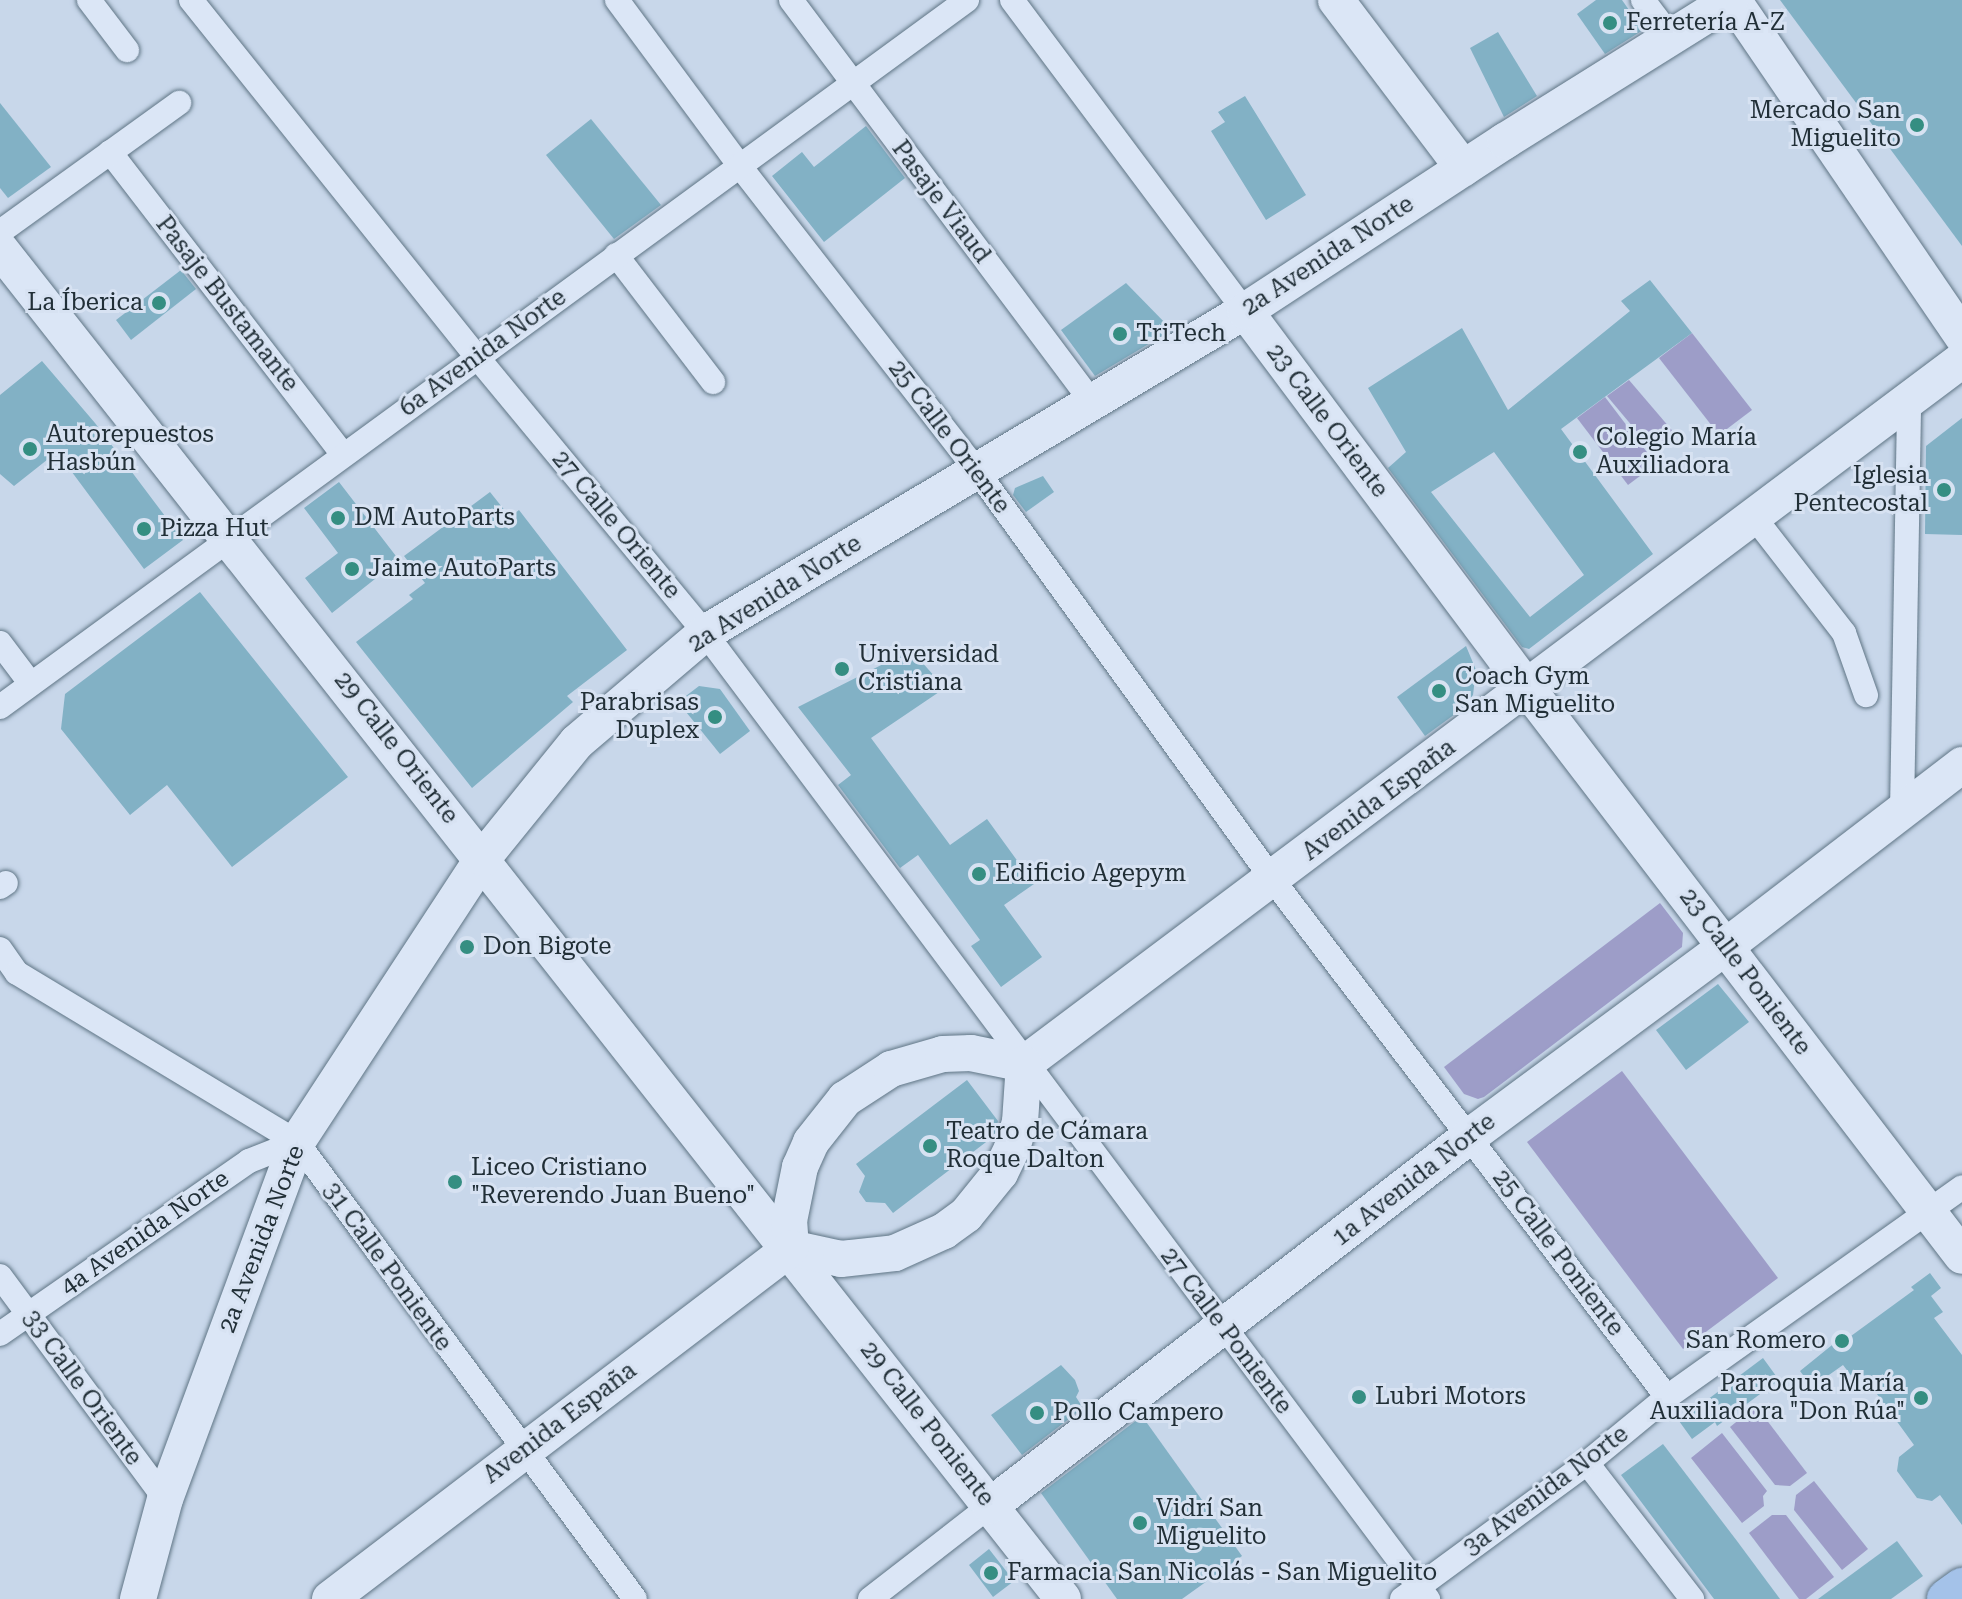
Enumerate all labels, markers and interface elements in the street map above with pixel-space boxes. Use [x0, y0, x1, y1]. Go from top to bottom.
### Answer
place label: Ferretería A-Z [1626, 9, 1785, 37]
marker: Ferretería A-Z [1601, 14, 1619, 32]
place label: Mercado San Miguelito [1750, 97, 1901, 153]
marker: Mercado San Miguelito [1908, 116, 1926, 134]
street label: Pasaje Viaud [886, 135, 996, 269]
street label: 2a Avenida Norte [1237, 190, 1419, 322]
street label: Pasaje Bustamante [150, 211, 304, 397]
street label: 6a Avenida Norte [394, 283, 572, 423]
place label: La Íberica [27, 289, 143, 317]
marker: La Íberica [150, 294, 168, 312]
place label: TriTech [1136, 320, 1226, 348]
marker: TriTech [1111, 325, 1129, 343]
street label: 23 Calle Oriente [1260, 339, 1394, 503]
street label: 25 Calle Oriente [882, 355, 1016, 519]
place label: Autorepuestos Hasbún [46, 421, 214, 477]
place label: Colegio María Auxiliadora [1596, 424, 1757, 480]
marker: Autorepuestos Hasbún [21, 440, 39, 458]
marker: Colegio María Auxiliadora [1571, 443, 1589, 461]
street label: 27 Calle Oriente [546, 445, 686, 605]
place label: Iglesia Pentecostal [1794, 462, 1928, 518]
marker: Iglesia Pentecostal [1935, 481, 1953, 499]
place label: DM AutoParts [354, 504, 515, 532]
marker: DM AutoParts [329, 509, 347, 527]
place label: Pizza Hut [160, 515, 269, 543]
marker: Pizza Hut [135, 520, 153, 538]
street label: 2a Avenida Norte [683, 529, 867, 659]
place label: Jaime AutoParts [368, 555, 556, 583]
marker: Jaime AutoParts [343, 560, 361, 578]
place label: Universidad Cristiana [858, 641, 999, 697]
marker: Universidad Cristiana [833, 660, 851, 678]
place label: Coach Gym San Miguelito [1455, 663, 1615, 719]
street label: 29 Calle Oriente [328, 666, 464, 830]
marker: Coach Gym San Miguelito [1430, 682, 1448, 700]
place label: Parabrisas Duplex [580, 689, 699, 745]
marker: Parabrisas Duplex [706, 708, 724, 726]
street label: Avenida España [1297, 733, 1461, 867]
place label: Edificio Agepym [995, 860, 1186, 888]
marker: Edificio Agepym [970, 865, 988, 883]
street label: 23 Calle Poniente [1673, 883, 1817, 1061]
place label: Don Bigote [483, 933, 611, 961]
marker: Don Bigote [458, 938, 476, 956]
street label: 1a Avenida Norte [1327, 1108, 1501, 1252]
place label: Teatro de Cámara Roque Dalton [946, 1118, 1148, 1174]
marker: Teatro de Cámara Roque Dalton [921, 1137, 939, 1155]
street label: 2a Avenida Norte [213, 1141, 311, 1337]
place label: Liceo Cristiano "Reverendo Juan Bueno" [471, 1154, 755, 1210]
street label: 4a Avenida Norte [55, 1164, 235, 1302]
street label: 25 Calle Poniente [1486, 1164, 1630, 1342]
marker: Liceo Cristiano "Reverendo Juan Bueno" [446, 1173, 464, 1191]
street label: 31 Calle Poniente [316, 1177, 458, 1357]
street label: 27 Calle Poniente [1154, 1242, 1298, 1420]
street label: 33 Calle Oriente [16, 1305, 148, 1471]
place label: San Romero [1686, 1327, 1826, 1355]
marker: San Romero [1833, 1332, 1851, 1350]
street label: 29 Calle Poniente [854, 1336, 1000, 1512]
street label: Avenida España [478, 1356, 642, 1490]
place label: Parroquia María Auxiliadora "Don Rúa" [1650, 1370, 1905, 1426]
place label: Lubri Motors [1375, 1383, 1526, 1411]
marker: Lubri Motors [1350, 1388, 1368, 1406]
marker: Parroquia María Auxiliadora "Don Rúa" [1912, 1389, 1930, 1407]
place label: Pollo Campero [1053, 1399, 1224, 1427]
marker: Pollo Campero [1028, 1404, 1046, 1422]
street label: 3a Avenida Norte [1458, 1420, 1634, 1562]
place label: Vidrí San Miguelito [1156, 1495, 1267, 1551]
marker: Vidrí San Miguelito [1131, 1514, 1149, 1532]
place label: Farmacia San Nicolás - San Miguelito [1007, 1559, 1437, 1587]
marker: Farmacia San Nicolás - San Miguelito [982, 1564, 1000, 1582]

